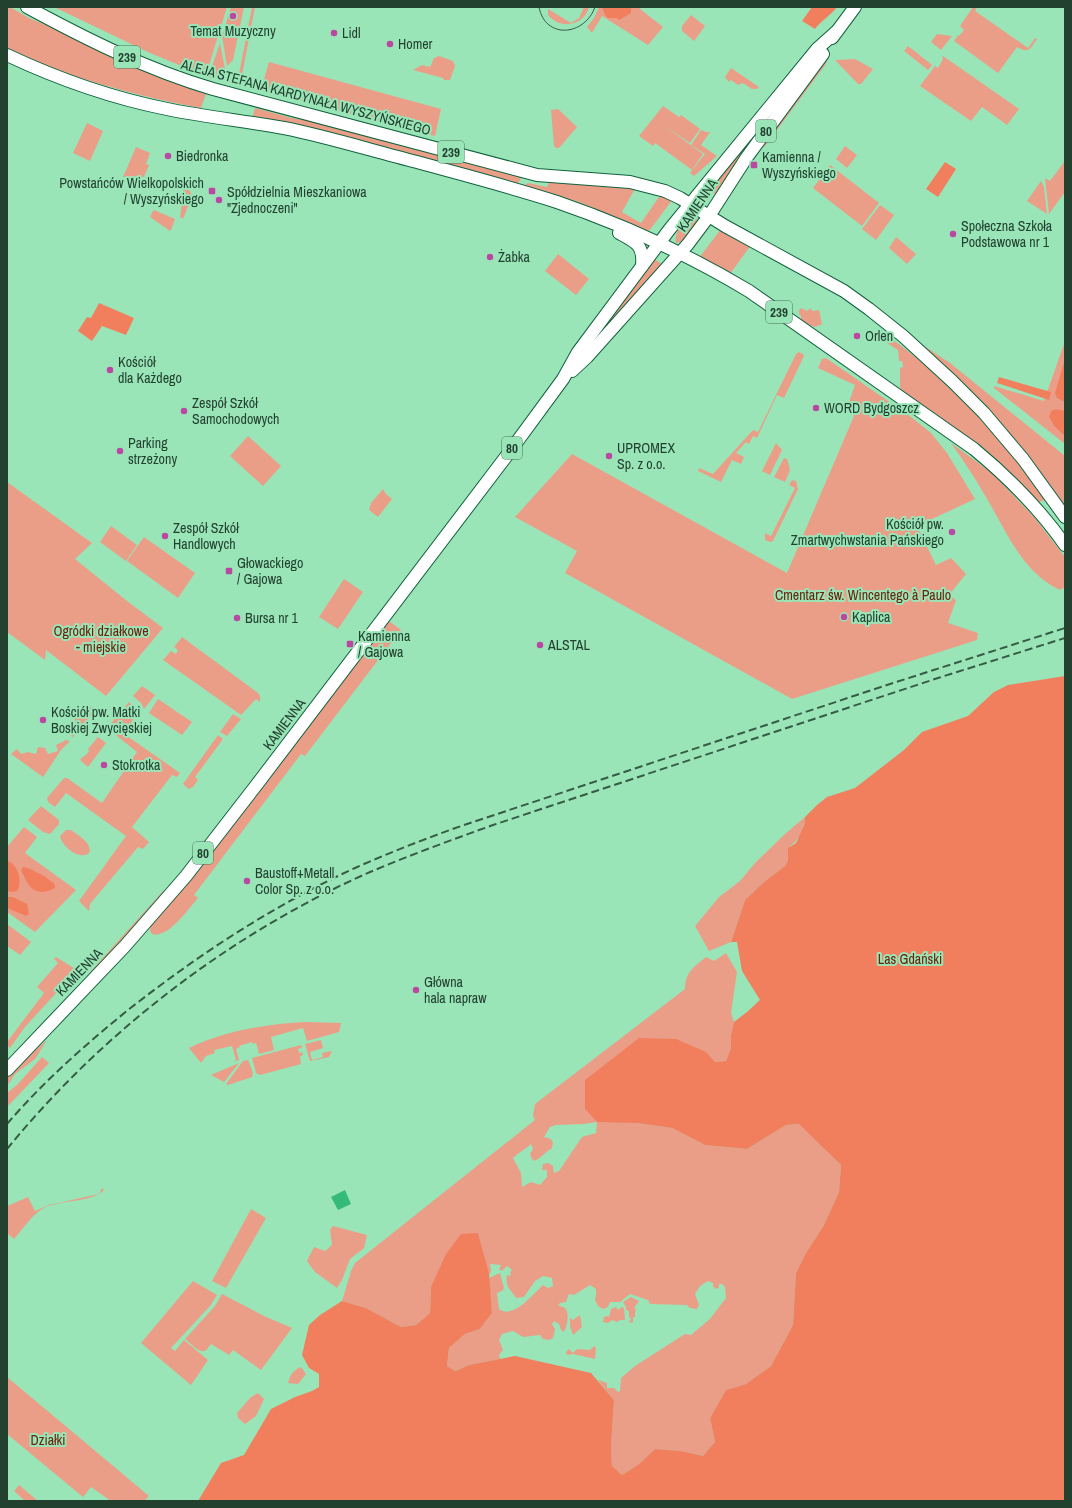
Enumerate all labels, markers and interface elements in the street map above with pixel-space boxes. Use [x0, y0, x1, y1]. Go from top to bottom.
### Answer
marker: Temat Muzyczny [228, 11, 238, 21]
place label: Temat Muzyczny [190, 22, 276, 40]
place label: Lidl [342, 24, 361, 42]
marker: Lidl [329, 28, 339, 38]
place label: Homer [398, 35, 433, 53]
marker: Homer [385, 39, 395, 49]
road number: 239 [114, 46, 140, 68]
street label: ALEJA STEFANA KARDYNAŁA WYSZYŃSKIEGO [178, 55, 433, 139]
road number: 80 [756, 120, 776, 142]
road number: 239 [438, 141, 464, 163]
place label: Biedronka [176, 147, 229, 165]
place label: Kamienna / Wyszyńskiego [762, 148, 836, 182]
marker: Biedronka [163, 151, 173, 161]
marker: Kamienna / Wyszyńskiego [749, 160, 759, 170]
place label: Powstańców Wielkopolskich / Wyszyńskiego [59, 174, 204, 208]
street label: KAMIENNA [673, 175, 721, 235]
place label: Spółdzielnia Mieszkaniowa "Zjednoczeni" [227, 183, 367, 217]
marker: Powstańców Wielkopolskich / Wyszyńskiego [207, 186, 217, 196]
marker: Spółdzielnia Mieszkaniowa "Zjednoczeni" [214, 195, 224, 205]
place label: Społeczna Szkoła Podstawowa nr 1 [961, 217, 1053, 251]
marker: Społeczna Szkoła Podstawowa nr 1 [948, 229, 958, 239]
place label: Żabka [498, 248, 531, 266]
marker: Żabka [485, 252, 495, 262]
road number: 239 [766, 301, 792, 323]
place label: Orlen [865, 327, 893, 345]
marker: Orlen [852, 331, 862, 341]
place label: Kościół dla Każdego [118, 353, 182, 387]
marker: Kościół dla Każdego [105, 365, 115, 375]
place label: Zespół Szkół Samochodowych [192, 394, 279, 428]
place label: WORD Bydgoszcz [824, 399, 919, 417]
marker: WORD Bydgoszcz [811, 403, 821, 413]
marker: Zespół Szkół Samochodowych [179, 406, 189, 416]
place label: Parking strzeżony [128, 434, 177, 468]
road number: 80 [502, 437, 522, 459]
place label: UPROMEX Sp. z o.o. [617, 439, 675, 473]
marker: Parking strzeżony [115, 446, 125, 456]
marker: UPROMEX Sp. z o.o. [604, 451, 614, 461]
place label: Kościół pw. Zmartwychwstania Pańskiego [791, 515, 944, 549]
place label: Zespół Szkół Handlowych [173, 519, 240, 553]
marker: Kościół pw. Zmartwychwstania Pańskiego [947, 527, 957, 537]
marker: Zespół Szkół Handlowych [160, 531, 170, 541]
place label: Głowackiego / Gajowa [237, 554, 303, 588]
marker: Głowackiego / Gajowa [224, 566, 234, 576]
park label: Cmentarz św. Wincentego à Paulo [775, 586, 951, 604]
place label: Kaplica [852, 608, 891, 626]
place label: Bursa nr 1 [245, 609, 299, 627]
marker: Kaplica [839, 612, 849, 622]
marker: Bursa nr 1 [232, 613, 242, 623]
park label: Ogródki działkowe - miejskie [53, 622, 149, 656]
place label: Kamienna / Gajowa [358, 627, 411, 661]
place label: ALSTAL [547, 636, 591, 654]
marker: Kamienna / Gajowa [345, 639, 355, 649]
marker: ALSTAL [535, 640, 545, 650]
street label: KAMIENNA [259, 694, 309, 753]
place label: Kościół pw. Matki Boskiej Zwycięskiej [51, 703, 152, 737]
marker: Kościół pw. Matki Boskiej Zwycięskiej [38, 715, 48, 725]
place label: Stokrotka [112, 756, 161, 774]
marker: Stokrotka [99, 760, 109, 770]
road number: 80 [193, 842, 213, 864]
place label: Baustoff+Metall Color Sp. z o.o. [255, 864, 334, 898]
marker: Baustoff+Metall Color Sp. z o.o. [242, 876, 252, 886]
street label: KAMIENNA [52, 944, 107, 1000]
park label: Las Gdański [878, 950, 942, 968]
place label: Główna hala napraw [424, 973, 487, 1007]
marker: Główna hala napraw [411, 985, 421, 995]
park label: Działki [30, 1431, 66, 1449]

